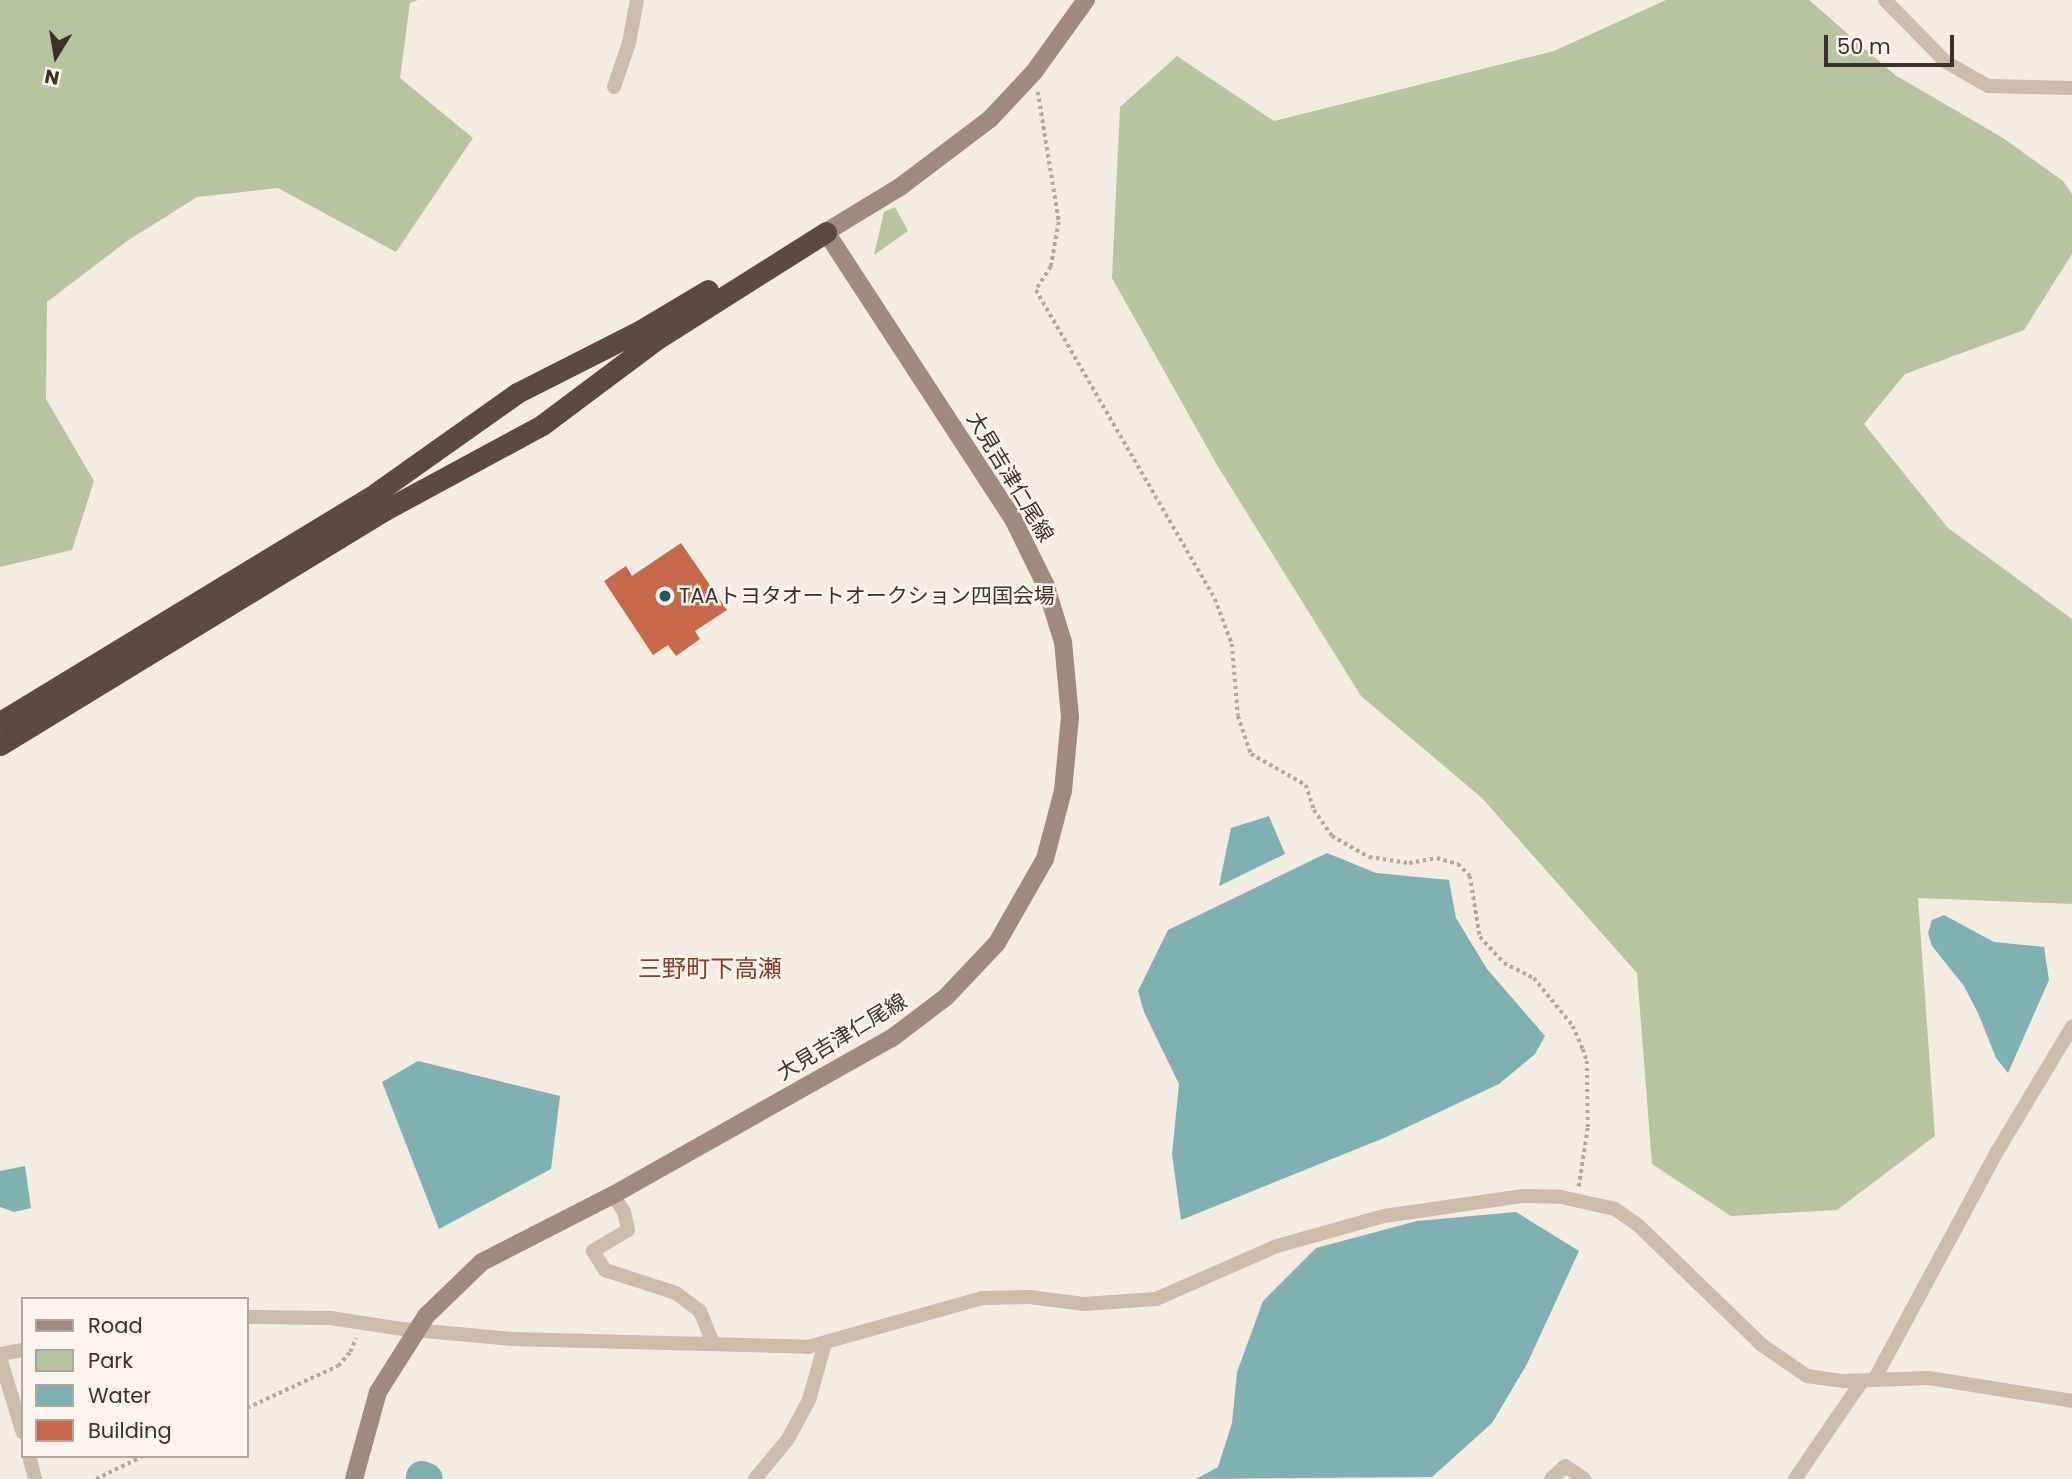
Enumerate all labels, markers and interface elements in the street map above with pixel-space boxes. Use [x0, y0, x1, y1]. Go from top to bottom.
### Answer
north arrow [21, 21, 91, 91]
scale bar [1827, 21, 1956, 65]
text: 50 m [1837, 32, 1891, 61]
text: N [42, 62, 61, 92]
street label: 大見吉津仁尾線 [961, 408, 1059, 546]
place label: TAAトヨタオートオークション四国会場 [679, 583, 1055, 609]
marker: TAAトヨタオートオークション四国会場 [657, 588, 673, 604]
district label: 三野町下高瀬 [638, 955, 782, 983]
street label: 大見吉津仁尾線 [773, 988, 911, 1086]
legend [21, 1297, 248, 1458]
text: Road [88, 1311, 143, 1340]
text: Park [88, 1346, 133, 1375]
text: Water [88, 1381, 151, 1410]
text: Building [88, 1416, 172, 1445]

